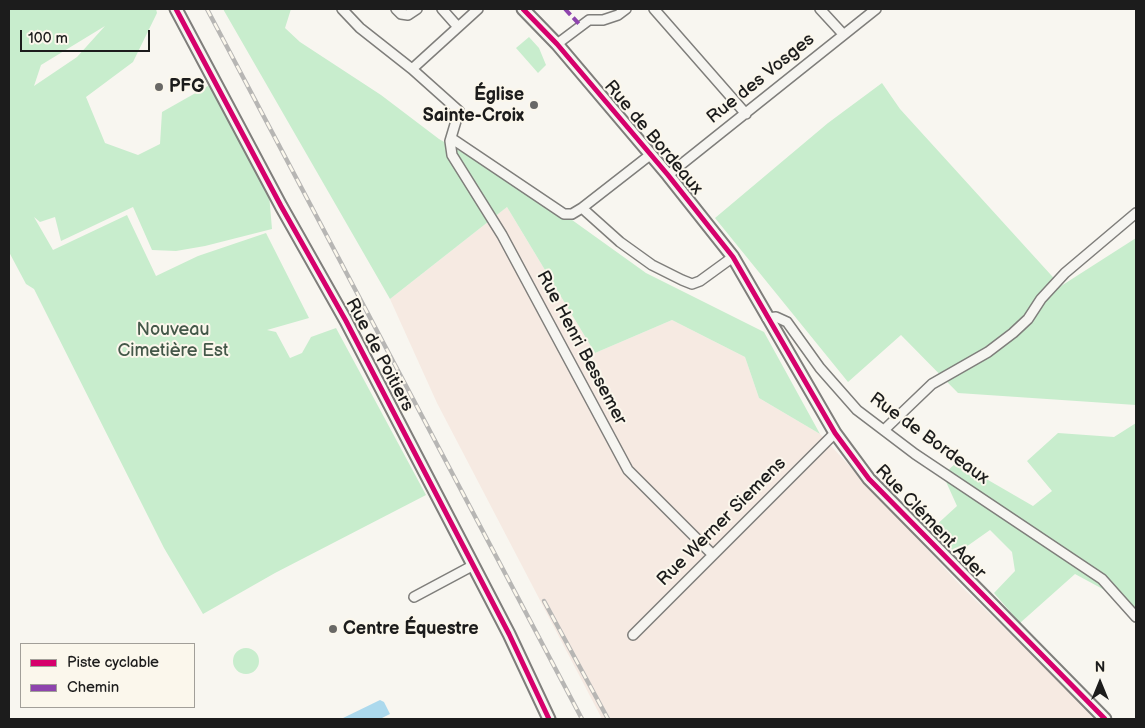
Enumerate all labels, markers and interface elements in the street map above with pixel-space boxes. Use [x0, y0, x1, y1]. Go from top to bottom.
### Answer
scale bar [22, 20, 152, 52]
text: 100 m [28, 29, 68, 48]
street label: Rue des Vosges [703, 29, 819, 129]
place label: PFG [169, 76, 204, 98]
street label: Rue de Bordeaux [599, 76, 707, 200]
marker: PFG [153, 81, 165, 93]
place label: Église Sainte-Croix [423, 84, 524, 126]
marker: Église Sainte-Croix [528, 99, 540, 111]
street label: Rue Henri Bessemer [531, 267, 631, 429]
street label: Rue de Poitiers [340, 295, 418, 415]
park label: Nouveau Cimetière Est [117, 319, 229, 362]
street label: Rue de Bordeaux [865, 388, 993, 490]
street label: Rue Werner Siemens [653, 453, 791, 591]
street label: Rue Clément Ader [870, 461, 990, 583]
place label: Centre Équestre [343, 618, 479, 640]
marker: Centre Équestre [327, 623, 339, 635]
legend [20, 643, 195, 708]
text: Piste cyclable [67, 653, 159, 672]
north arrow [1075, 658, 1125, 708]
text: N [1095, 659, 1105, 676]
text: Chemin [67, 678, 119, 697]

